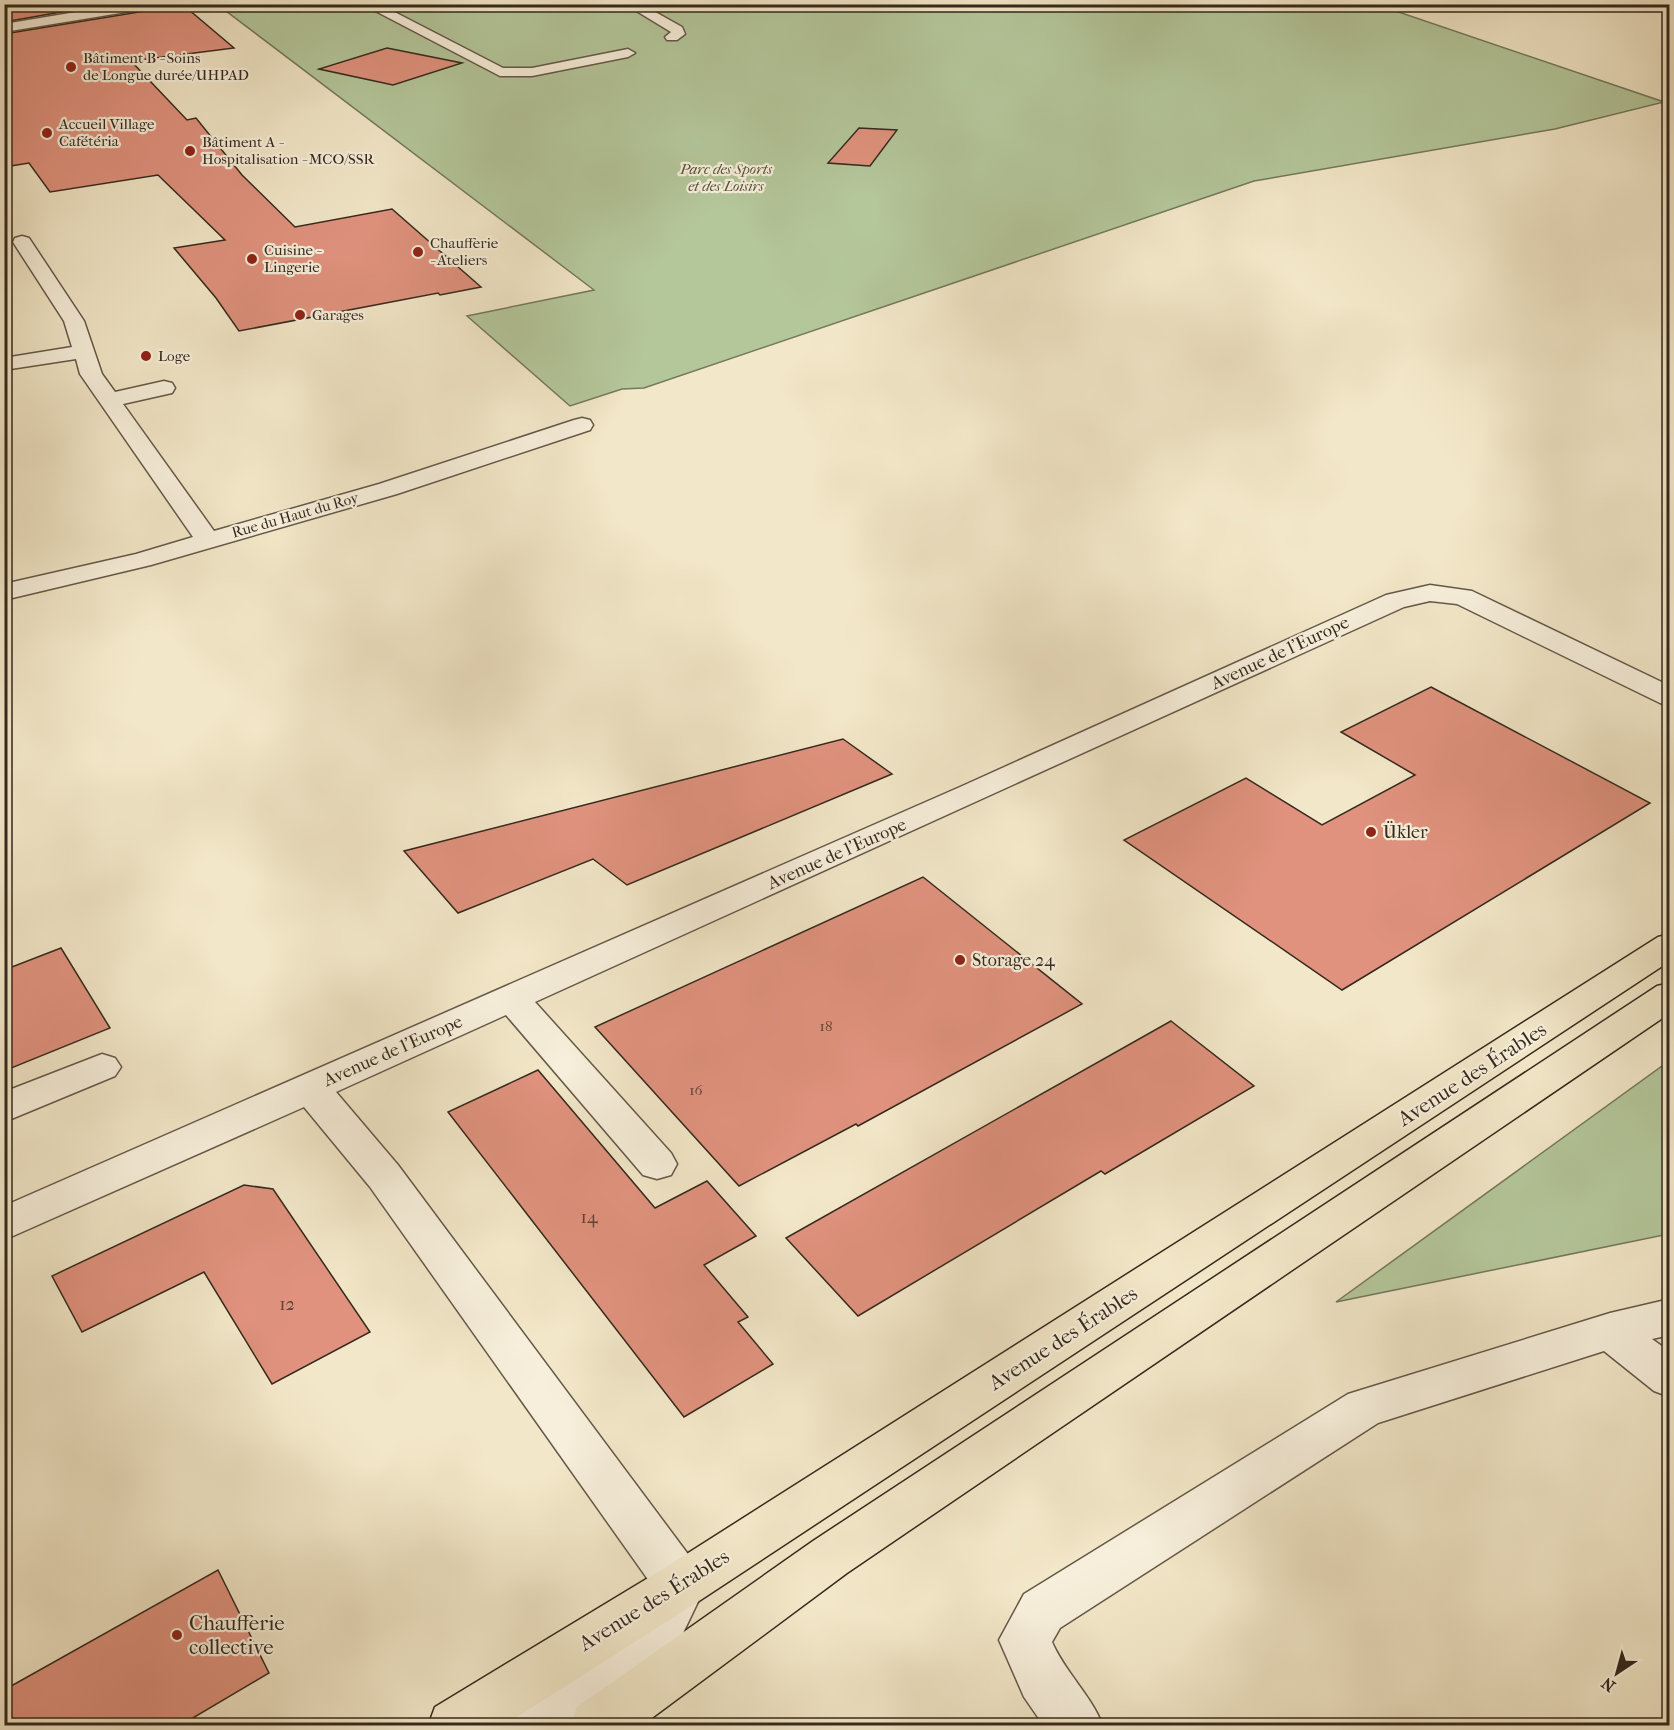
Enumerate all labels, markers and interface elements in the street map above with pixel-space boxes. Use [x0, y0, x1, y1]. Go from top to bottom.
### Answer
place label: Bâtiment B - Soins de Longue durée/UHPAD [83, 49, 249, 84]
marker: Bâtiment B - Soins de Longue durée/UHPAD [64, 60, 78, 74]
place label: Accueil Village Cafétéria [58, 115, 155, 150]
marker: Accueil Village Cafétéria [40, 126, 54, 140]
place label: Bâtiment A - Hospitalisation - MCO/SSR [202, 133, 375, 168]
marker: Bâtiment A - Hospitalisation - MCO/SSR [183, 144, 197, 158]
park label: Parc des Sports et des Loisirs [679, 160, 772, 195]
place label: Chaufferie - Ateliers [430, 234, 499, 269]
place label: Cuisine - Lingerie [264, 241, 322, 276]
marker: Chaufferie - Ateliers [411, 245, 425, 259]
marker: Cuisine - Lingerie [245, 252, 259, 266]
place label: Garages [312, 306, 364, 324]
marker: Garages [293, 308, 307, 322]
place label: Loge [158, 347, 191, 365]
marker: Loge [139, 349, 153, 363]
street label: Rue du Haut du Roy [230, 488, 361, 542]
street label: Avenue de l'Europe [1207, 612, 1352, 695]
street label: Avenue de l'Europe [763, 814, 910, 894]
place label: Ükler [1383, 821, 1428, 843]
marker: Ükler [1364, 825, 1378, 839]
place label: Storage 24 [972, 950, 1055, 971]
marker: Storage 24 [953, 953, 967, 967]
street label: Avenue de l'Europe [319, 1011, 466, 1091]
house number: 18 [820, 1017, 832, 1035]
street label: Avenue des Érables [1392, 1017, 1551, 1132]
house number: 16 [689, 1081, 704, 1099]
house number: 14 [580, 1207, 598, 1228]
street label: Avenue des Érables [983, 1281, 1142, 1396]
house number: 12 [279, 1294, 295, 1315]
street label: Avenue des Érables [574, 1544, 734, 1656]
place label: Chaufferie collective [189, 1611, 285, 1659]
marker: Chaufferie collective [170, 1628, 184, 1642]
north arrow [1587, 1643, 1647, 1703]
text: N [1597, 1673, 1619, 1696]

